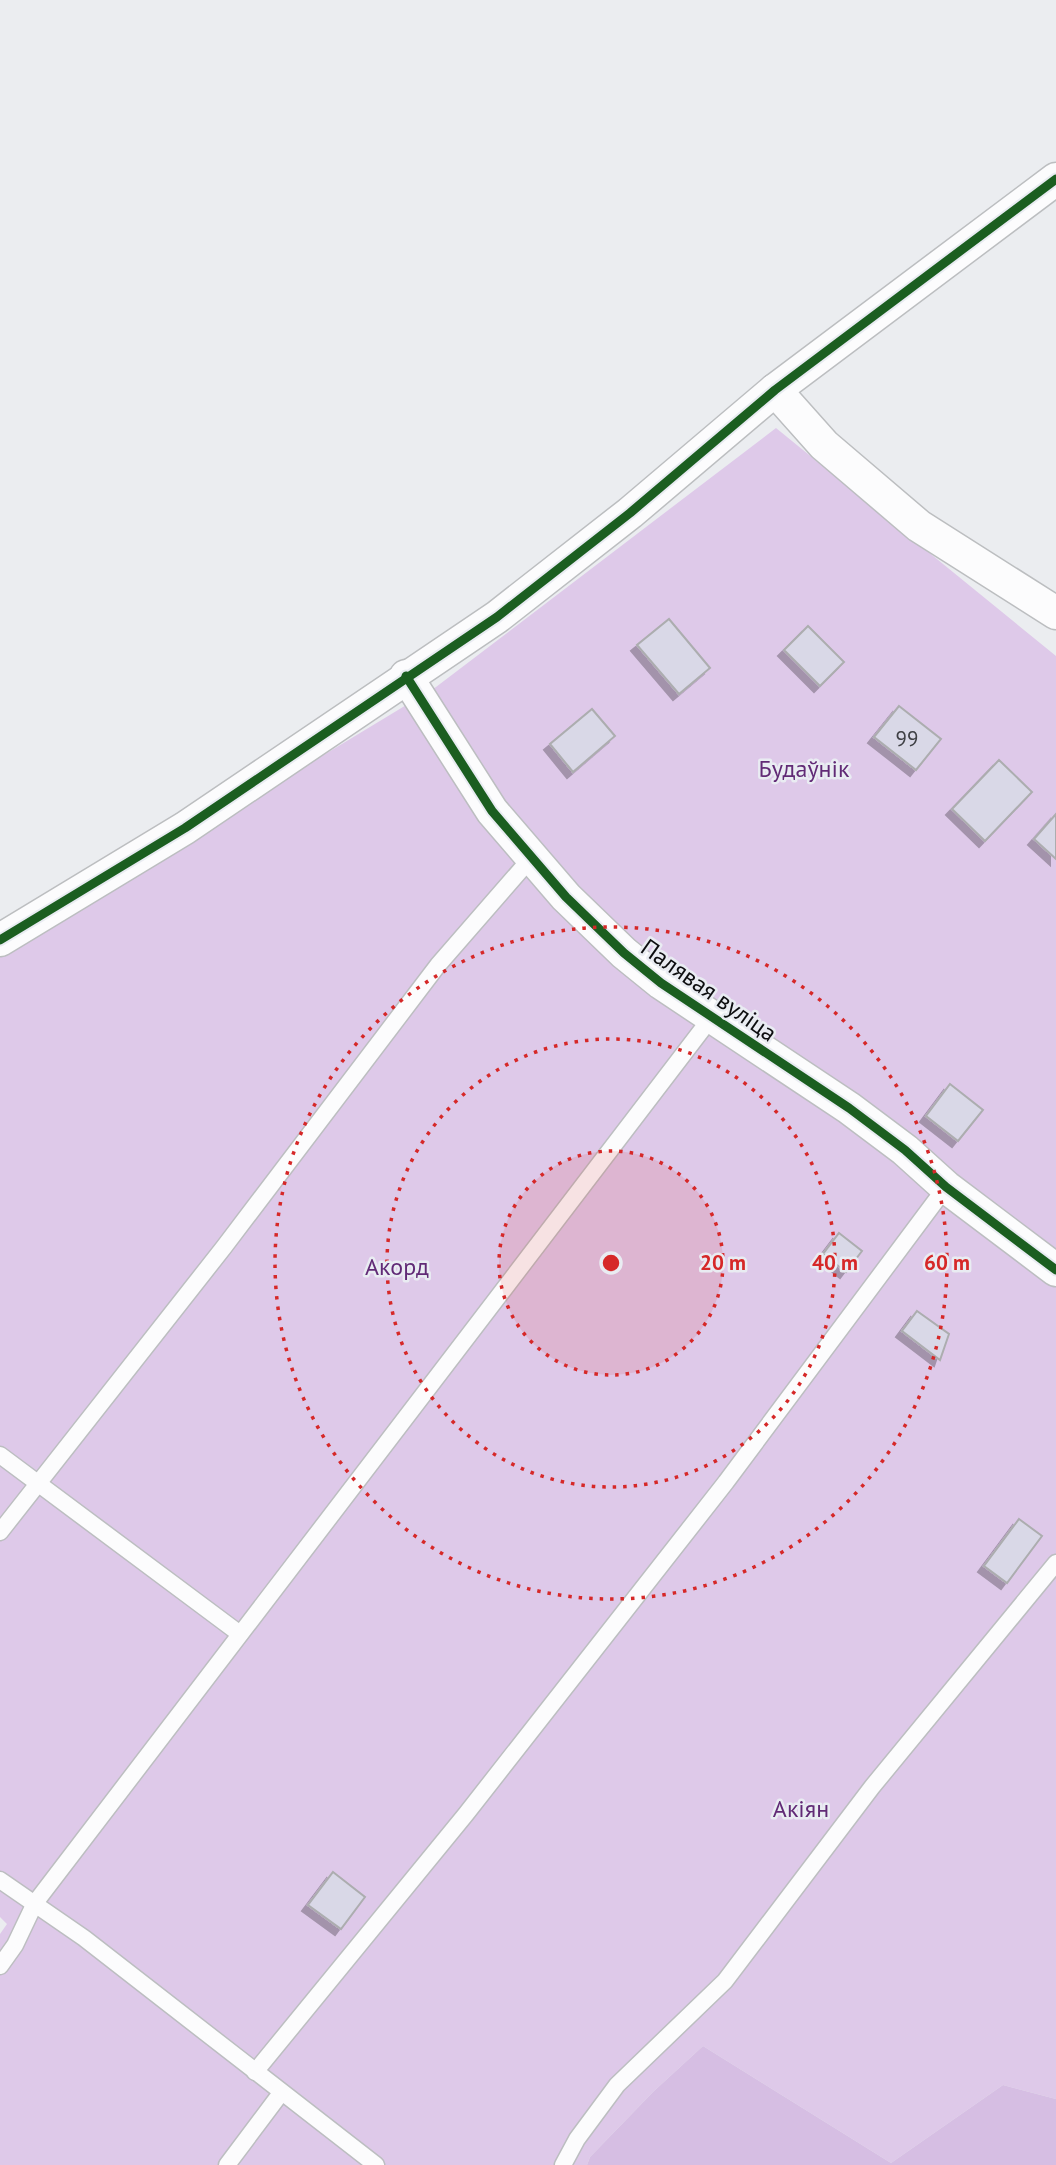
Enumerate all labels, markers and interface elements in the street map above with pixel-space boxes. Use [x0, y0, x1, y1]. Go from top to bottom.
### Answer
house number: 99 [896, 725, 918, 752]
park label: Будаўнік [759, 753, 850, 784]
street label: Палявая вуліца [635, 932, 783, 1048]
text: 20 m [700, 1249, 746, 1276]
text: 40 m [812, 1249, 858, 1276]
text: 60 m [924, 1249, 970, 1276]
park label: Акорд [365, 1251, 429, 1282]
centre of rings [599, 1251, 623, 1275]
park label: Акіян [773, 1793, 829, 1824]

